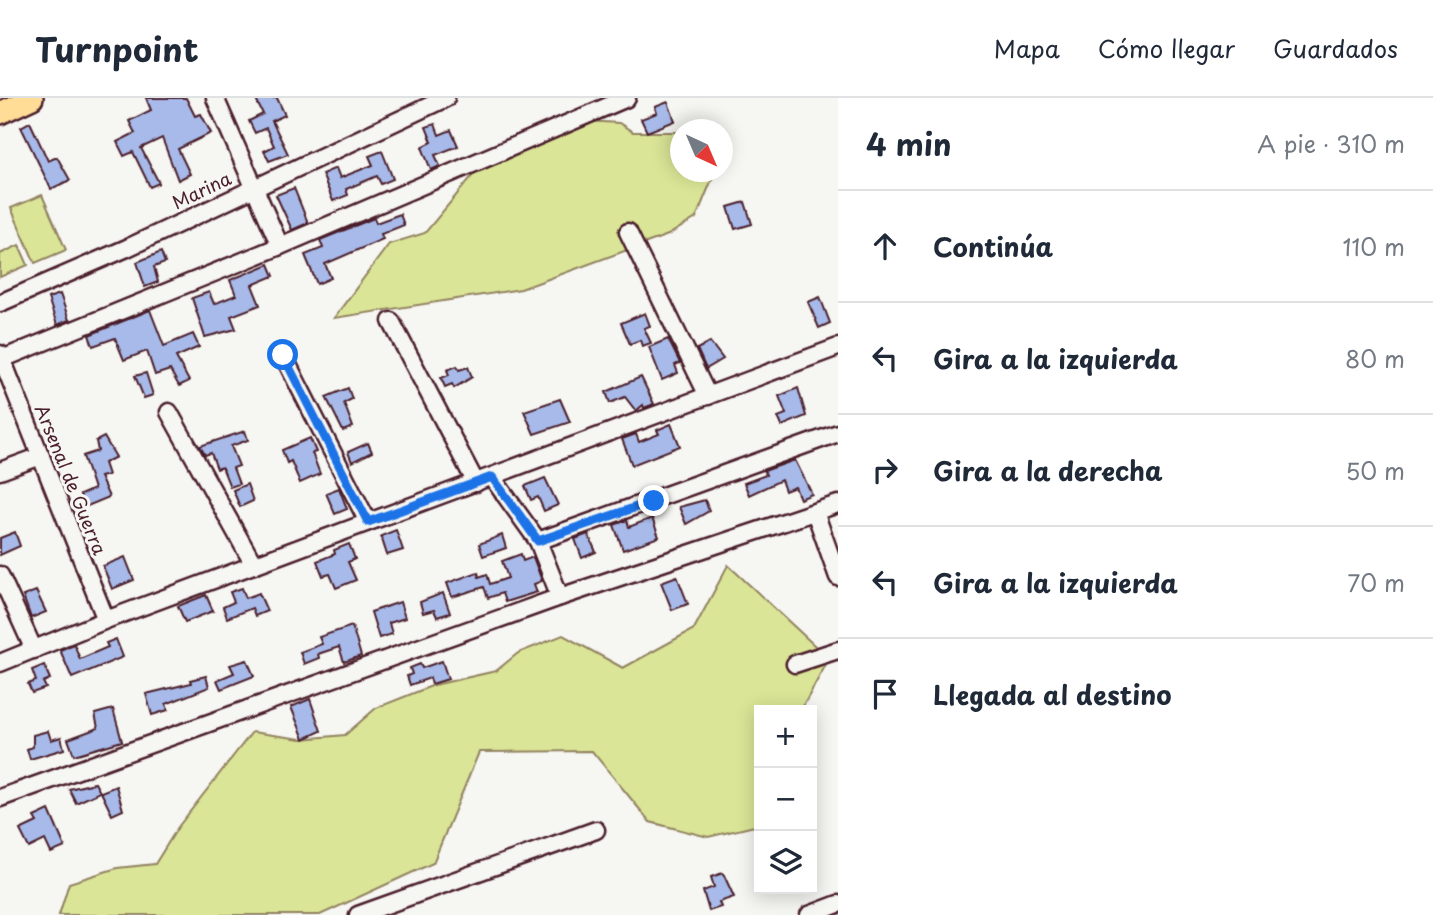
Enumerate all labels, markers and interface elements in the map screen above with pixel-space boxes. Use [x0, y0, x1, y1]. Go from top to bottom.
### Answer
text: Turnpoint [35, 23, 199, 73]
text: Mapa [994, 30, 1060, 66]
text: Cómo llegar [1098, 30, 1235, 66]
text: Guardados [1273, 30, 1398, 66]
north arrow [670, 119, 733, 182]
text: 4 min [866, 121, 952, 166]
text: A pie · 310 m [1257, 126, 1405, 161]
street label: Marina [167, 164, 236, 215]
icon: ahead [866, 227, 904, 265]
text: Continúa [933, 227, 1053, 266]
text: 110 m [1343, 229, 1405, 264]
route start [267, 339, 298, 370]
icon: left [866, 339, 904, 377]
text: Gira a la izquierda [933, 339, 1178, 378]
text: 80 m [1345, 341, 1405, 376]
street label: Arsenal de Guerra [29, 400, 114, 559]
icon: right [866, 451, 904, 489]
text: Gira a la derecha [933, 451, 1163, 490]
text: 50 m [1345, 453, 1405, 488]
route end [638, 485, 669, 516]
icon: left [866, 563, 904, 601]
text: Gira a la izquierda [933, 563, 1178, 602]
text: 70 m [1347, 565, 1405, 600]
icon: arrive [866, 675, 904, 713]
text: Llegada al destino [933, 675, 1172, 714]
map controls [754, 705, 817, 894]
button: + [754, 705, 817, 768]
button: − [754, 768, 817, 831]
button: layers [754, 831, 817, 894]

